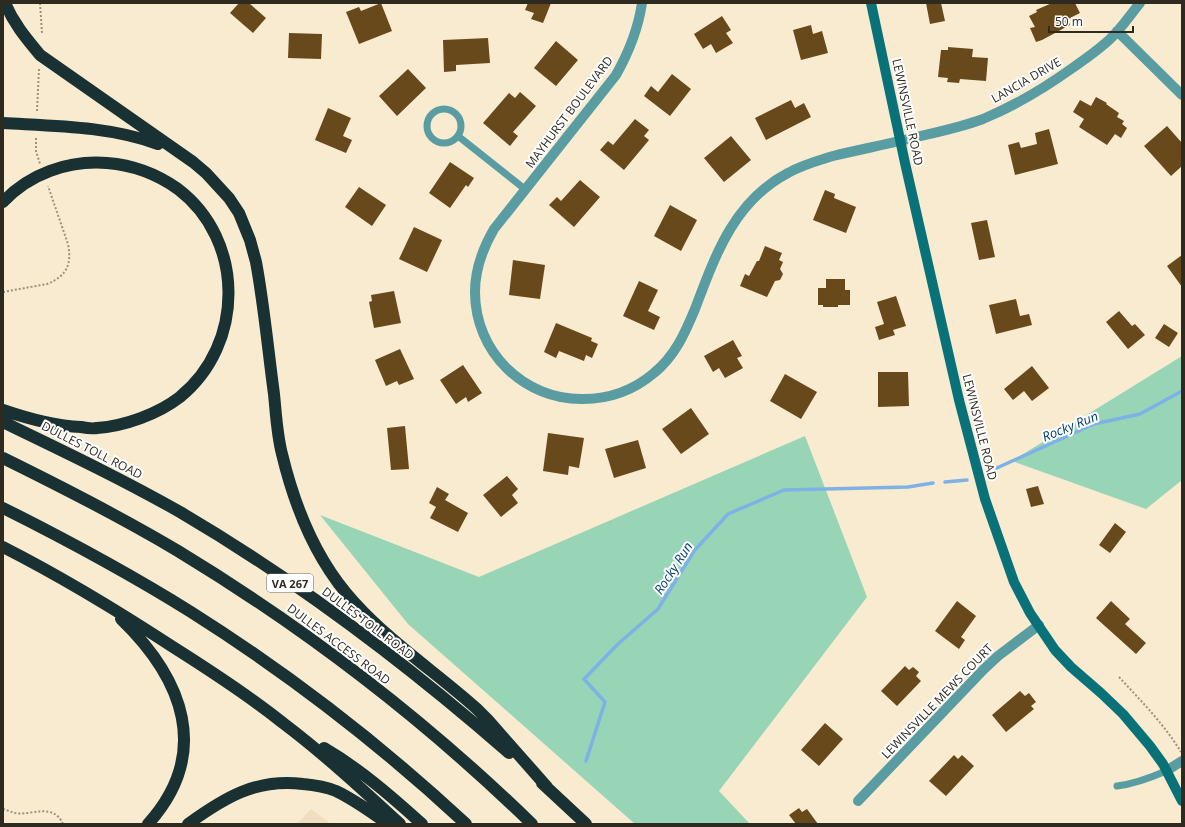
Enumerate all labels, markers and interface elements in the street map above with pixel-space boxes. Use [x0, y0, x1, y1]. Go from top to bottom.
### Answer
scale bar [1049, 8, 1133, 34]
text: 50 m [1055, 13, 1083, 30]
street label: MAYHURST BOULEVARD [521, 53, 617, 171]
street label: LANCIA DRIVE [988, 53, 1064, 107]
street label: LEWINSVILLE ROAD [888, 57, 928, 167]
street label: LEWINSVILLE ROAD [959, 372, 1001, 482]
water label: Rocky Run [1039, 407, 1101, 445]
street label: DULLES TOLL ROAD [39, 417, 145, 483]
water label: Rocky Run [649, 538, 697, 598]
road number: VA 267 [267, 574, 313, 592]
street label: DULLES TOLL ROAD [319, 583, 417, 663]
street label: DULLES ACCESS ROAD [284, 600, 394, 688]
street label: LEWINSVILLE MEWS COURT [878, 640, 997, 762]

